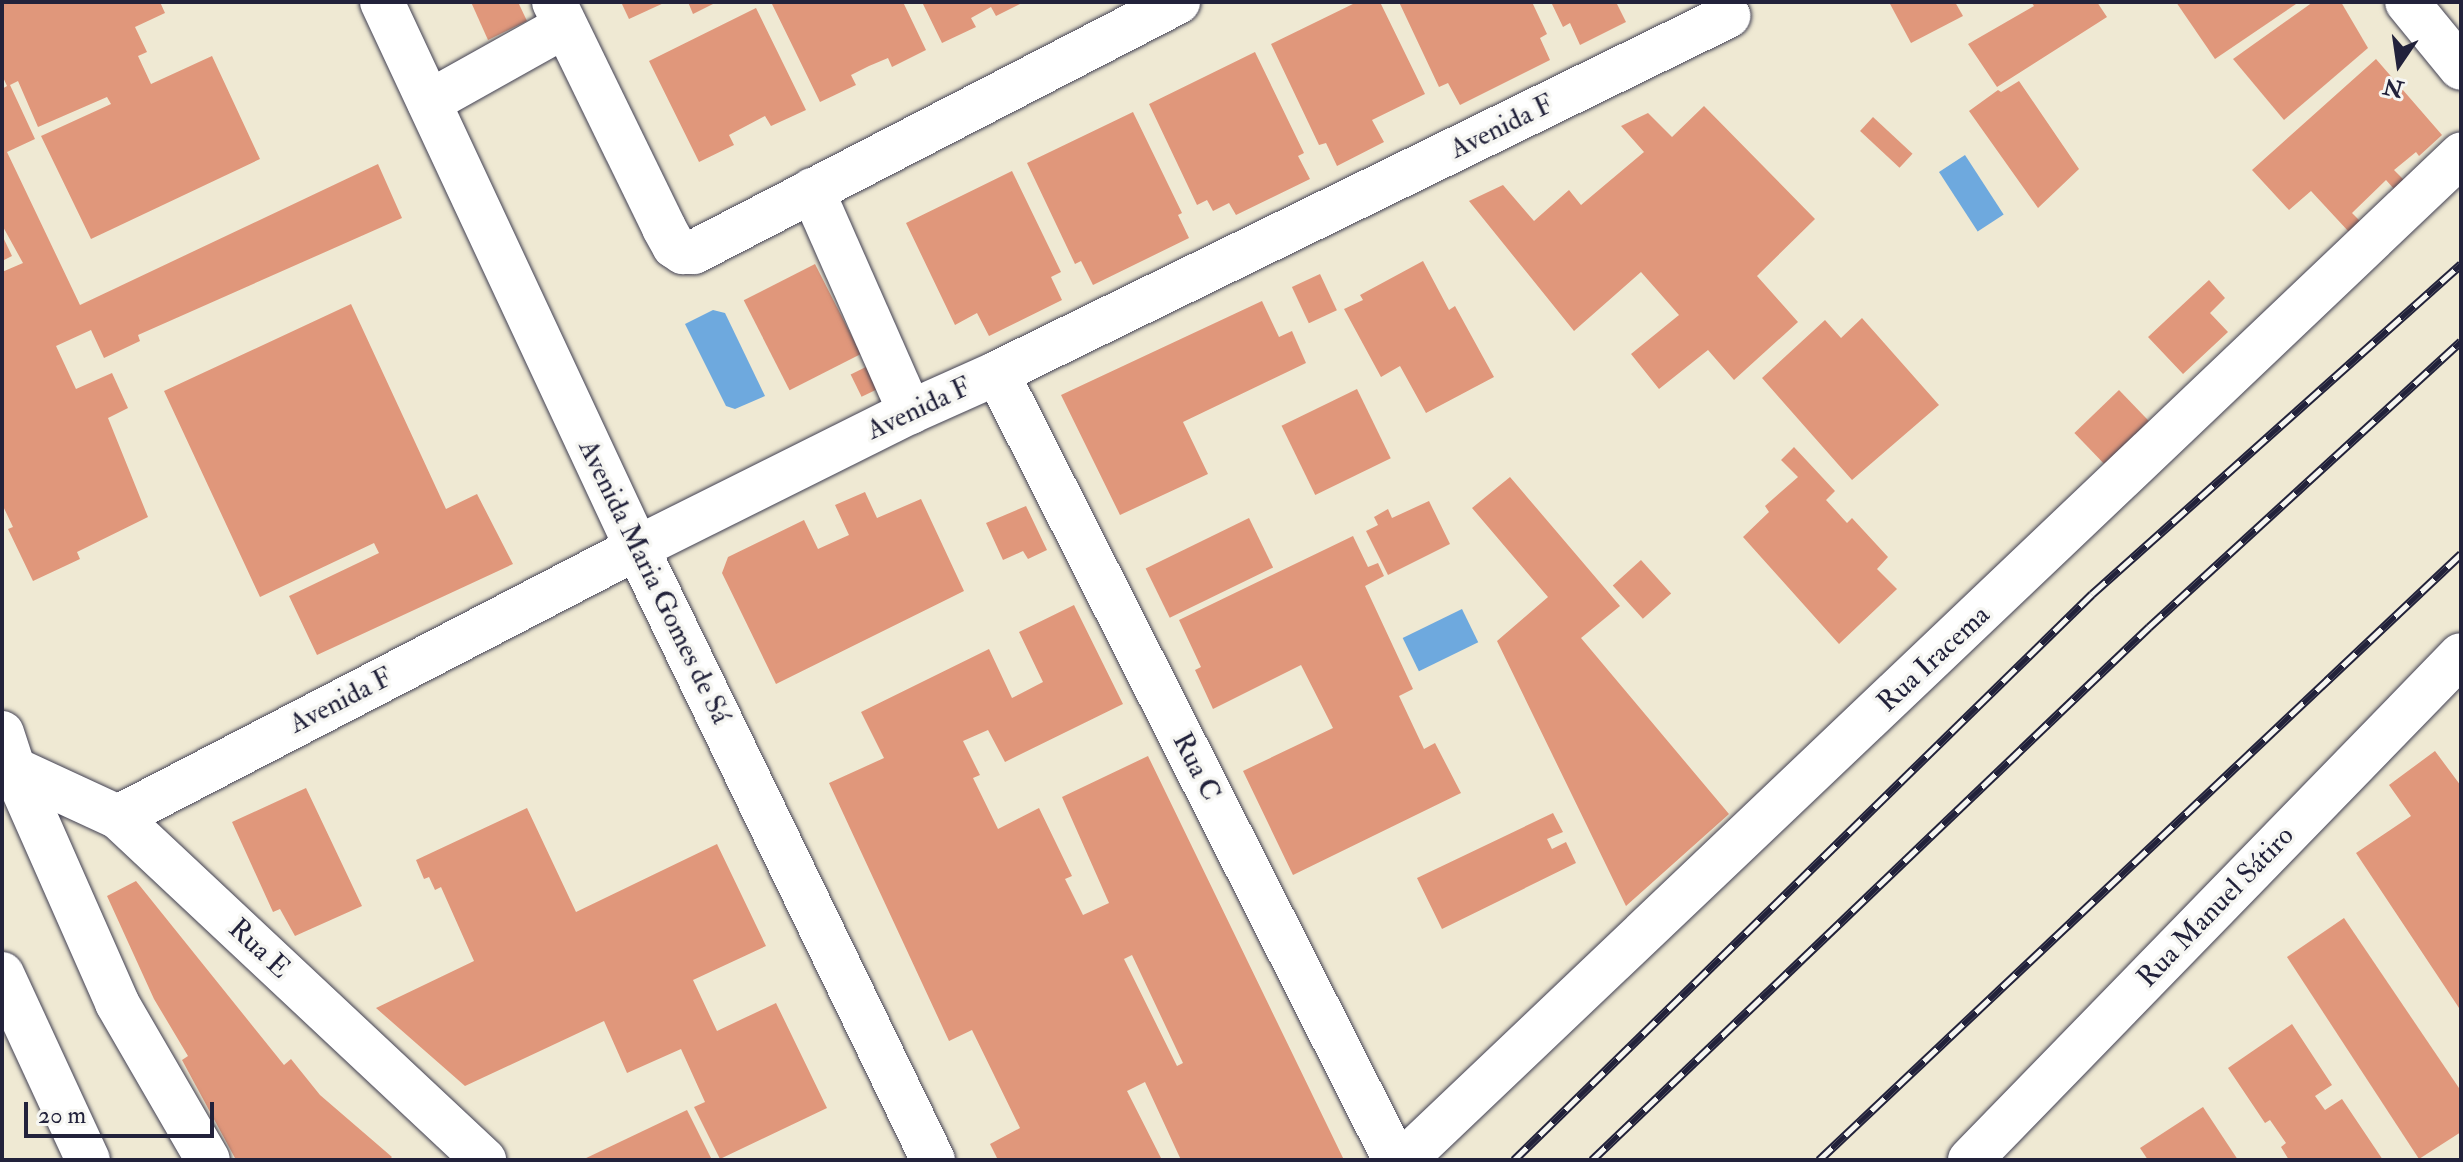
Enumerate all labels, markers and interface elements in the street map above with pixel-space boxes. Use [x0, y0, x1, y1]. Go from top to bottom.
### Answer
north arrow [2359, 24, 2439, 104]
text: N [2381, 72, 2406, 103]
street label: Avenida F [1445, 88, 1559, 166]
street label: Avenida F [862, 370, 976, 448]
street label: Avenida Maria Gomes de Sá [571, 435, 737, 729]
street label: Rua Iracema [1871, 599, 1997, 719]
street label: Avenida F [284, 661, 398, 741]
street label: Rua C [1165, 727, 1227, 807]
street label: Rua Manuel Sátiro [2131, 819, 2301, 995]
street label: Rua E [221, 912, 297, 986]
scale bar [28, 1086, 218, 1136]
text: 20 m [38, 1100, 86, 1131]

